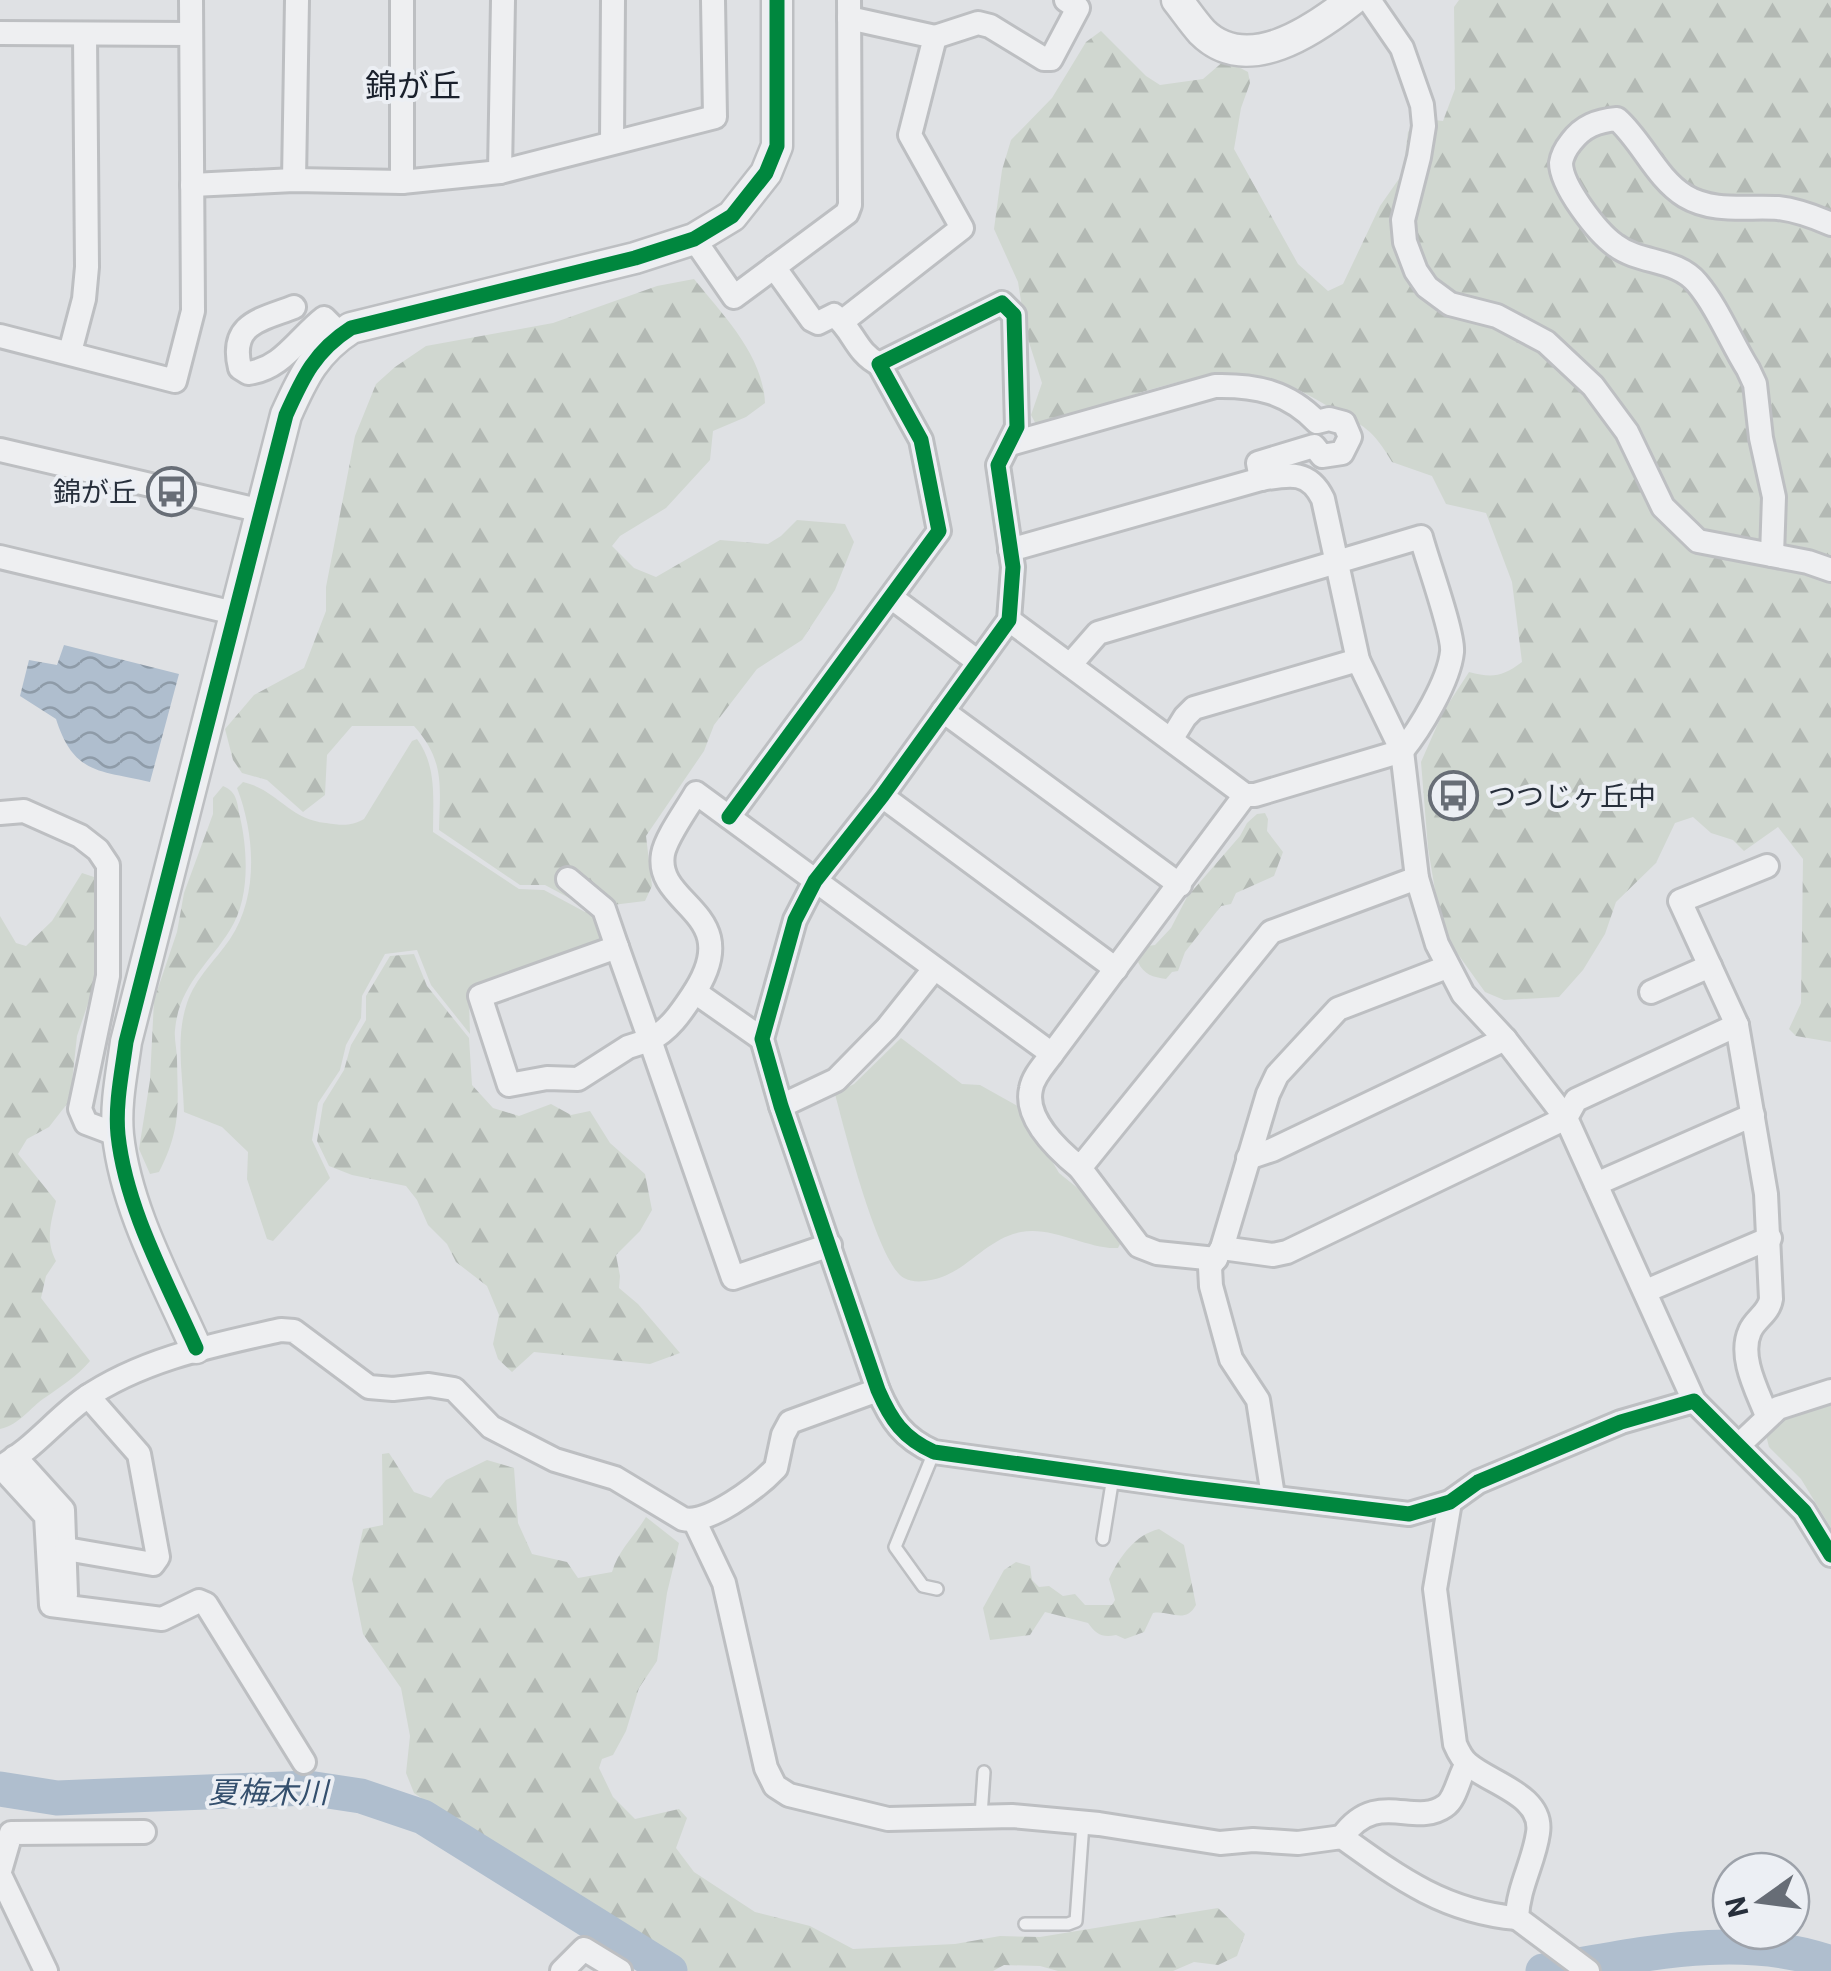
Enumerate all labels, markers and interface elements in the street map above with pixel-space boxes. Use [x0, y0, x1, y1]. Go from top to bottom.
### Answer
district label: 錦が丘 [365, 67, 461, 105]
bus stop icon: 錦が丘 [146, 466, 198, 518]
place label: 錦が丘 [53, 476, 137, 509]
bus stop icon: つつじヶ丘中 [1427, 770, 1479, 822]
place label: つつじヶ丘中 [1488, 780, 1656, 813]
water label: 夏梅木川 [208, 1775, 331, 1810]
north arrow [1711, 1851, 1811, 1951]
text: N [1719, 1893, 1756, 1921]

